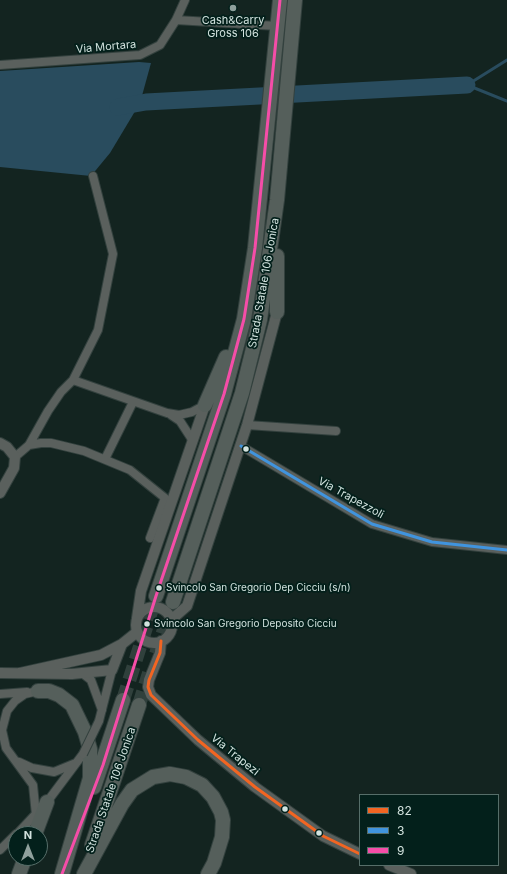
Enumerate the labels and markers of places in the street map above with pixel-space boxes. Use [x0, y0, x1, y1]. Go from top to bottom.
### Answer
marker: Cash&Carry Gross 106 [228, 3, 238, 13]
place label: Cash&Carry Gross 106 [202, 14, 264, 40]
unlabelled marker [241, 444, 251, 454]
place label: Svincolo San Gregorio Dep Cicciu (s/n) [166, 582, 351, 594]
marker: Svincolo San Gregorio Dep Cicciu (s/n) [154, 583, 164, 593]
place label: Svincolo San Gregorio Deposito Cicciu [154, 618, 337, 630]
marker: Svincolo San Gregorio Deposito Cicciu [142, 619, 152, 629]
unlabelled marker [280, 804, 290, 814]
unlabelled marker [314, 828, 324, 838]

